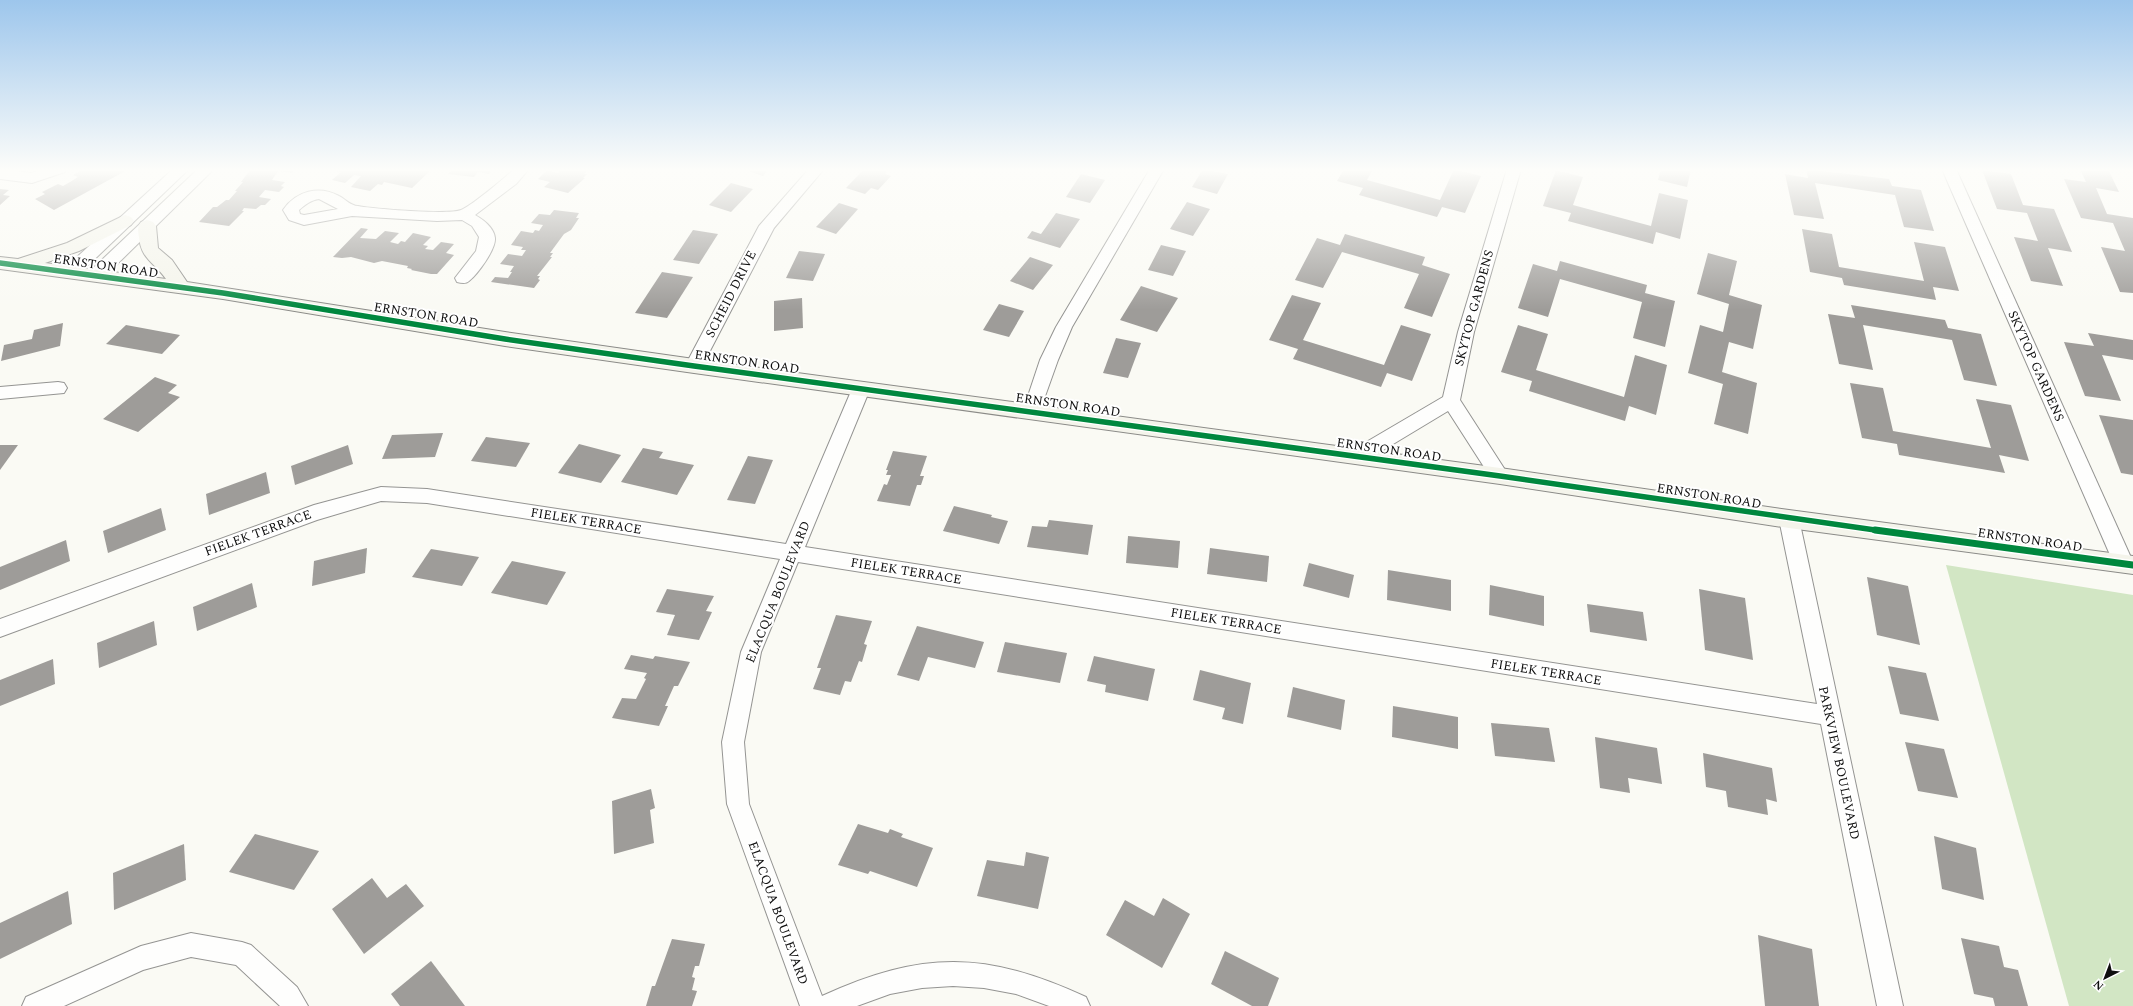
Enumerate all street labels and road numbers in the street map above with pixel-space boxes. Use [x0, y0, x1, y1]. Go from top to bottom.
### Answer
street label: SCHEID DRIVE [700, 247, 762, 341]
street label: SKYTOP GARDENS [1449, 248, 1499, 368]
street label: ERNSTON ROAD [52, 249, 160, 283]
street label: ERNSTON ROAD [372, 297, 480, 333]
street label: SKYTOP GARDENS [2003, 307, 2070, 425]
street label: ERNSTON ROAD [693, 345, 801, 379]
street label: ERNSTON ROAD [1014, 388, 1122, 422]
street label: ERNSTON ROAD [1335, 433, 1443, 467]
street label: ERNSTON ROAD [1655, 478, 1763, 514]
street label: FIELEK TERRACE [529, 502, 643, 540]
street label: FIELEK TERRACE [202, 504, 314, 562]
street label: ELACQUA BOULEVARD [740, 518, 816, 666]
street label: ERNSTON ROAD [1976, 523, 2084, 557]
street label: FIELEK TERRACE [849, 552, 963, 590]
street label: FIELEK TERRACE [1169, 602, 1283, 640]
street label: FIELEK TERRACE [1489, 653, 1603, 691]
street label: PARKVIEW BOULEVARD [1813, 684, 1865, 842]
street label: ELACQUA BOULEVARD [743, 838, 813, 988]

